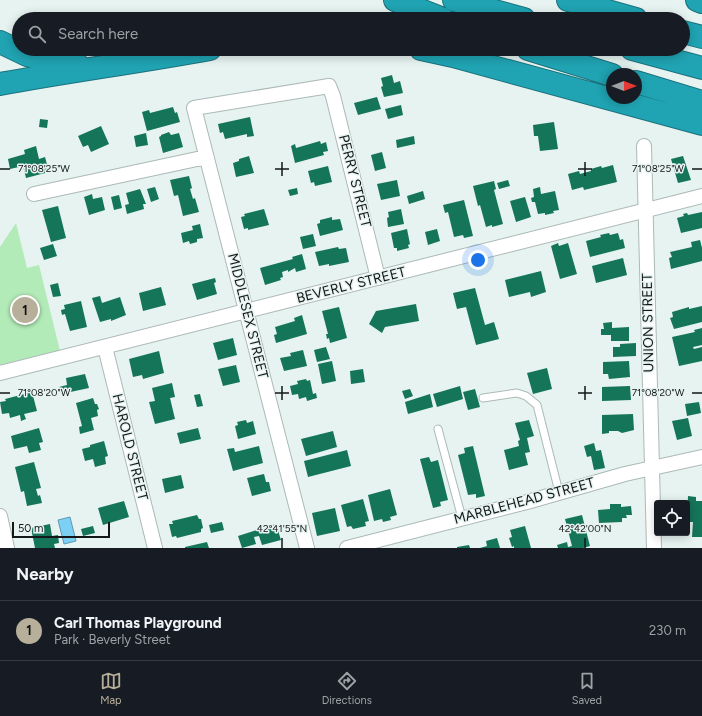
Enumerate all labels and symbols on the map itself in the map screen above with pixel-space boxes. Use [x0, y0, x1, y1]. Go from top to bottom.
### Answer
north arrow [606, 68, 642, 104]
street label: PERRY STREET [335, 133, 375, 230]
text: 71°08'25"W [18, 162, 70, 175]
text: 71°08'25"W [632, 162, 684, 175]
your location [468, 250, 488, 270]
street label: MIDDLESEX STREET [224, 251, 272, 381]
street label: BEVERLY STREET [295, 263, 408, 307]
street label: UNION STREET [639, 273, 657, 373]
pin: 1 [12, 295, 38, 325]
text: 71°08'20"W [18, 386, 71, 399]
text: 71°08'20"W [632, 386, 685, 399]
street label: HAROLD STREET [109, 392, 152, 502]
street label: MARBLEHEAD STREET [452, 474, 596, 528]
scale bar [12, 520, 110, 539]
text: 42°41'55"N [257, 522, 307, 535]
text: 42°42'00"N [558, 522, 612, 535]

